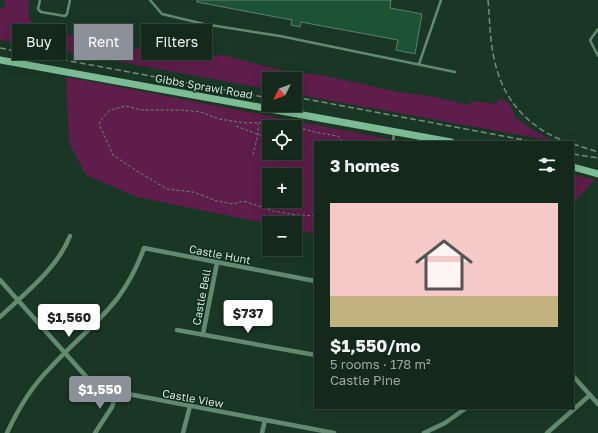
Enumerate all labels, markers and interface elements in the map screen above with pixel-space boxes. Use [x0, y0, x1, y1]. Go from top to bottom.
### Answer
chip: Buy [12, 24, 66, 60]
chip: Rent [74, 24, 133, 60]
chip: Filters [141, 24, 212, 60]
street label: Gibbs Sprawl Road [154, 71, 254, 101]
north arrow [262, 72, 302, 112]
map controls [262, 72, 302, 256]
button: locate [262, 120, 302, 160]
icon: filters [536, 154, 558, 176]
text: 3 homes [330, 155, 400, 176]
button: + [262, 168, 302, 208]
button: − [262, 216, 302, 256]
icon: home [408, 229, 480, 301]
street label: Castle Hunt [188, 242, 252, 266]
street label: Castle Bell [189, 267, 213, 326]
pin: $737 [224, 300, 272, 334]
pin: $1,560 [36, 304, 102, 338]
text: $737 [233, 305, 263, 321]
text: $1,560 [47, 309, 91, 325]
text: $1,550/mo [330, 335, 421, 356]
text: 5 rooms · 178 m² [330, 356, 431, 372]
text: Castle Pine [330, 372, 401, 388]
pin: $1,550 [67, 376, 133, 410]
text: $1,550 [78, 381, 122, 397]
street label: Castle View [161, 386, 225, 410]

